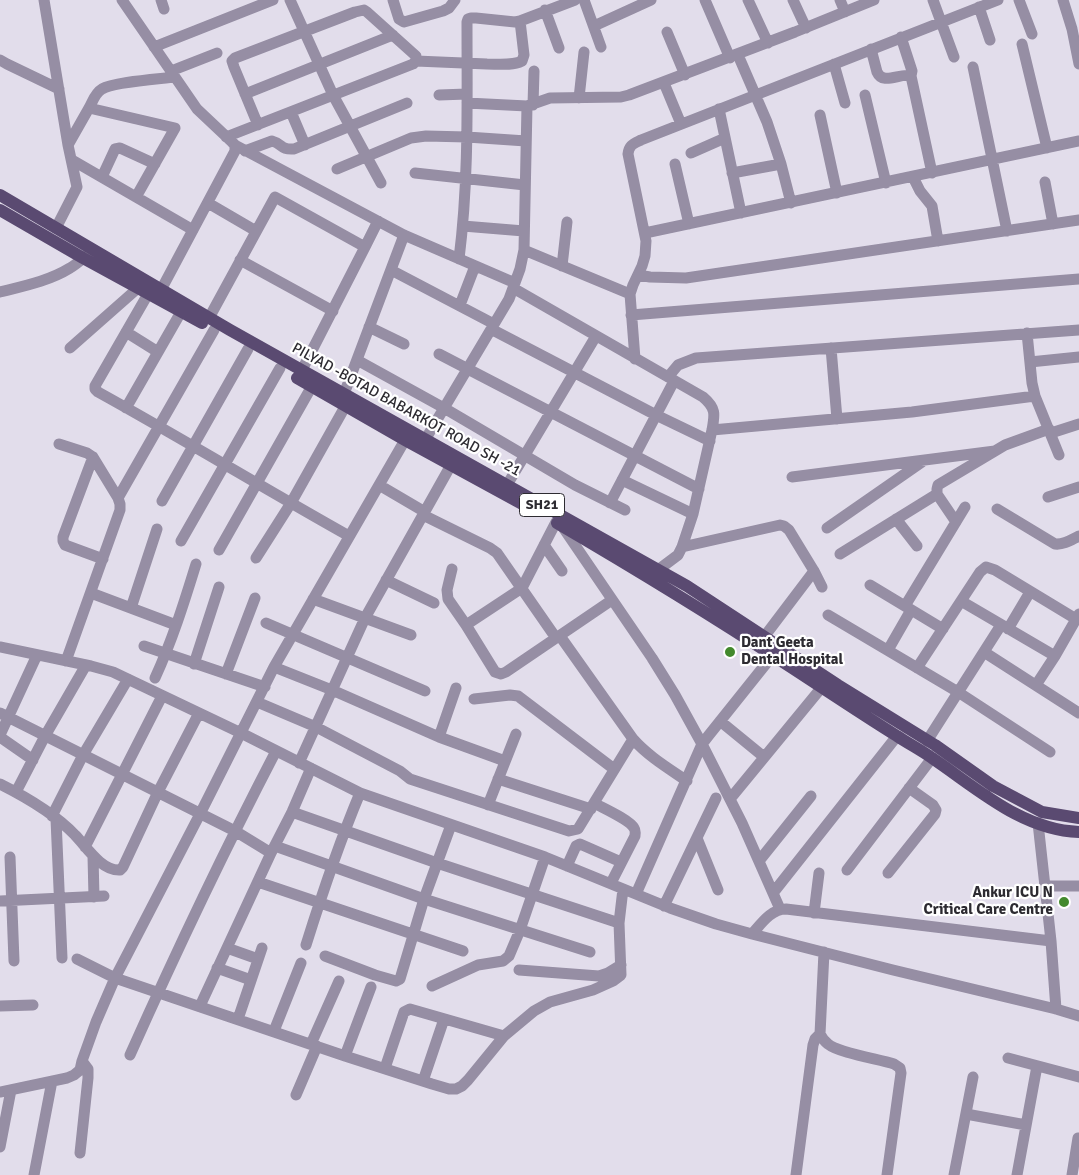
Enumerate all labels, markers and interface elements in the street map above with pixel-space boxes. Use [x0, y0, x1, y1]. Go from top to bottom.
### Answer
street label: PILYAD -BOTAD BABARKOT ROAD SH -21 [288, 339, 524, 481]
road number: SH21 [520, 494, 564, 516]
place label: Dant Geeta Dental Hospital [741, 634, 843, 669]
marker: Dant Geeta Dental Hospital [723, 645, 737, 659]
place label: Ankur ICU N Critical Care Centre [923, 884, 1053, 919]
marker: Ankur ICU N Critical Care Centre [1057, 895, 1071, 909]

